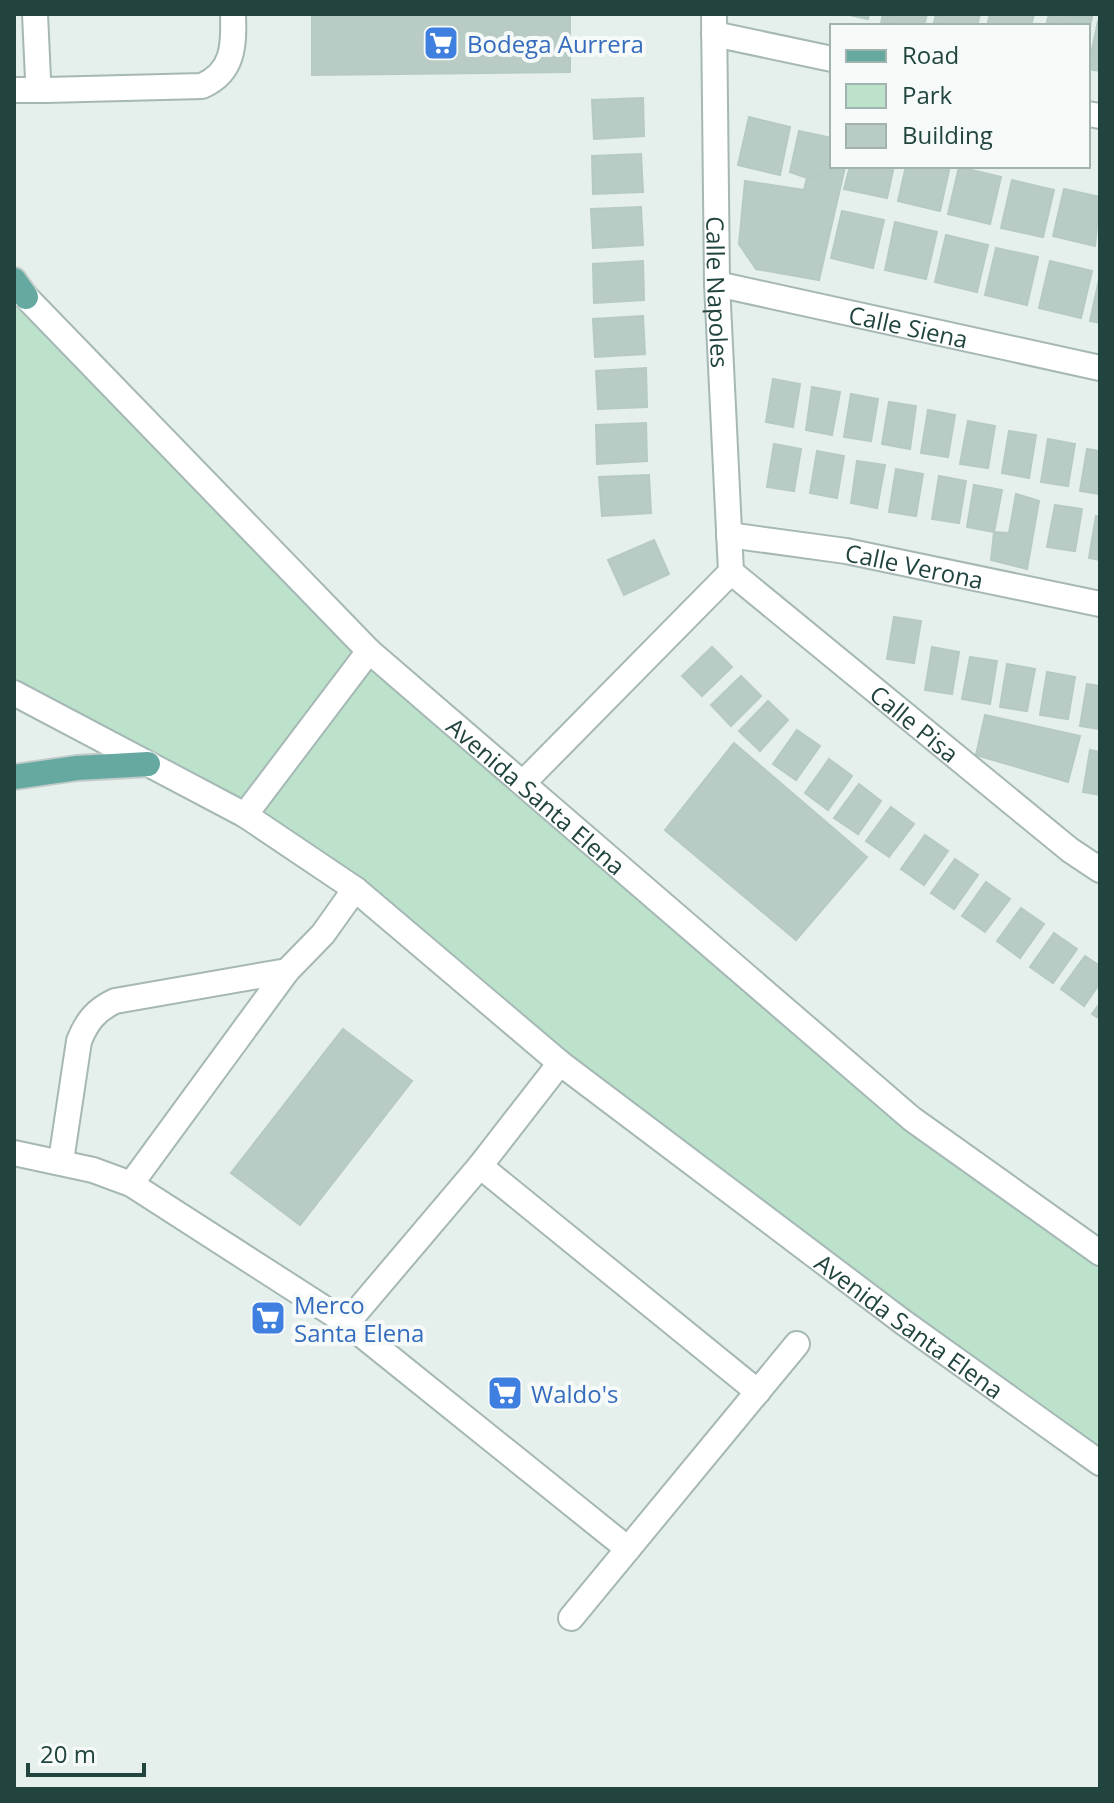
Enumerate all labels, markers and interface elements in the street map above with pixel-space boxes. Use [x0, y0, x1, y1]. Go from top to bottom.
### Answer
supermarket icon: Bodega Aurrera [422, 24, 460, 62]
legend [830, 24, 1090, 168]
place label: Bodega Aurrera [467, 27, 644, 60]
text: Road [902, 38, 959, 71]
text: Park [902, 78, 953, 111]
text: Building [902, 118, 993, 151]
street label: Calle Napoles [700, 216, 738, 369]
street label: Calle Siena [846, 297, 971, 355]
street label: Calle Verona [842, 535, 987, 596]
street label: Calle Pisa [864, 677, 966, 769]
street label: Avenida Santa Elena [440, 709, 633, 882]
street label: Avenida Santa Elena [809, 1245, 1011, 1406]
place label: Merco Santa Elena [294, 1288, 424, 1349]
supermarket icon: Merco Santa Elena [249, 1299, 287, 1337]
supermarket icon: Waldo's [486, 1374, 524, 1412]
place label: Waldo's [531, 1377, 618, 1410]
scale bar [28, 1727, 144, 1777]
text: 20 m [40, 1737, 96, 1770]

